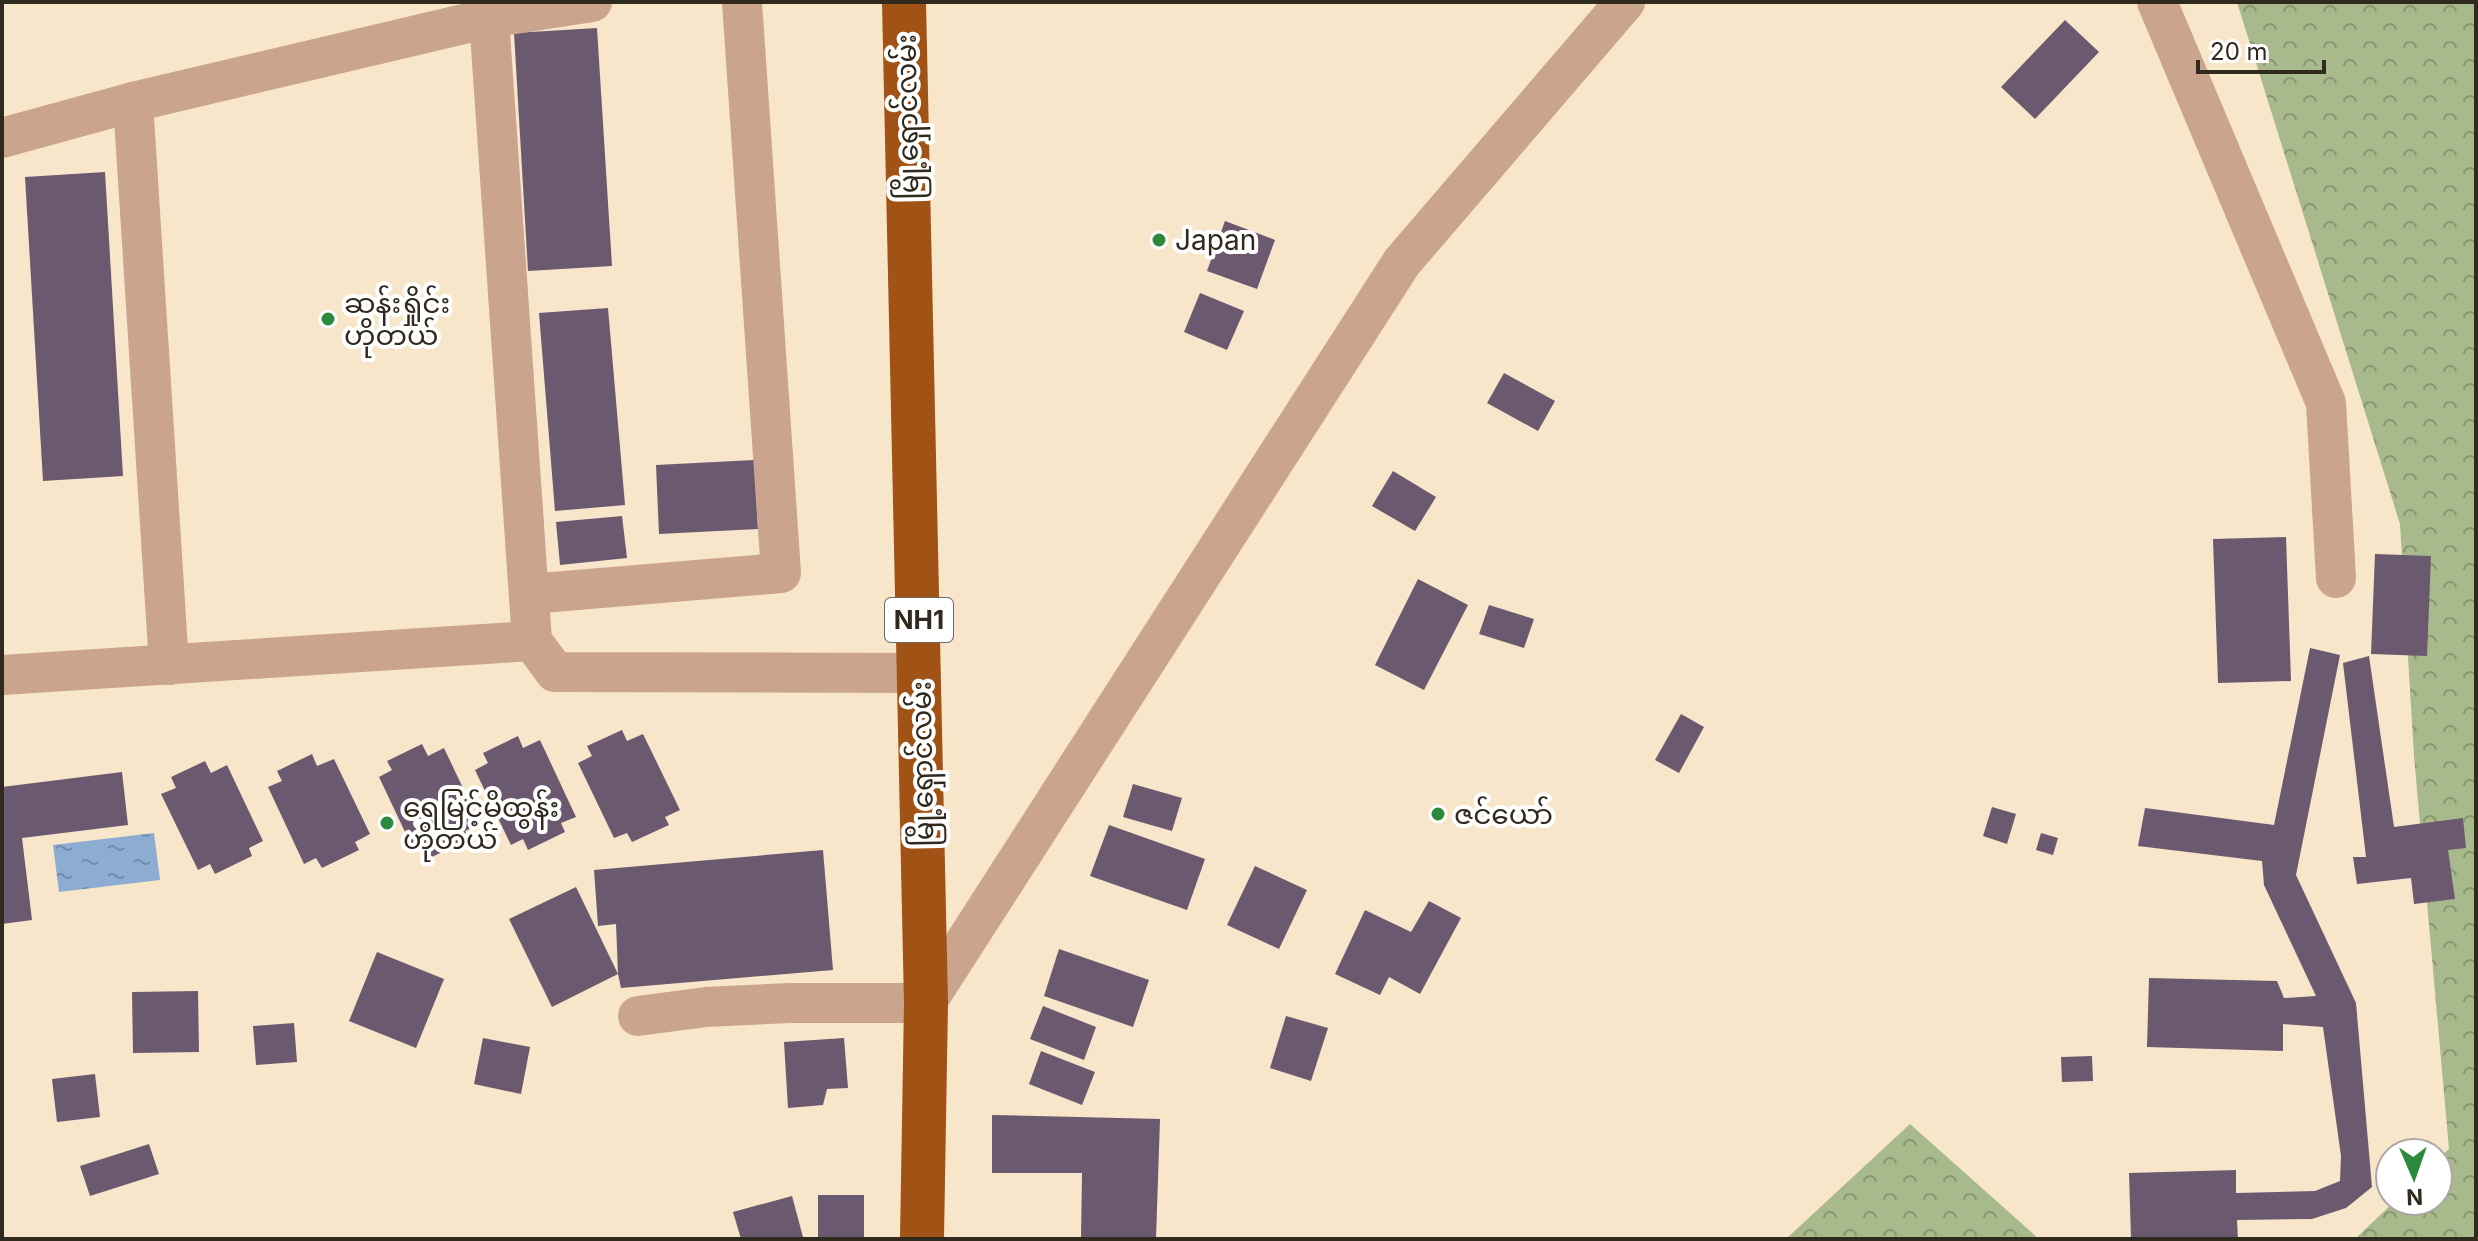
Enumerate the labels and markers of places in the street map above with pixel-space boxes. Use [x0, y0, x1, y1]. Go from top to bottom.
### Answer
place label: Japan [1175, 223, 1256, 257]
marker: Japan [1150, 231, 1168, 249]
place label: ဆန်းရှိုင်း ဟိုတယ် [344, 285, 450, 358]
marker: ဆန်းရှိုင်း ဟိုတယ် [319, 310, 337, 328]
place label: ရွှေမြင့်မိုထွန်း ဟိုတယ် [403, 789, 559, 862]
place label: ဇင်ယော် [1454, 796, 1553, 831]
marker: ဇင်ယော် [1429, 805, 1447, 823]
marker: ရွှေမြင့်မိုထွန်း ဟိုတယ် [378, 814, 396, 832]

